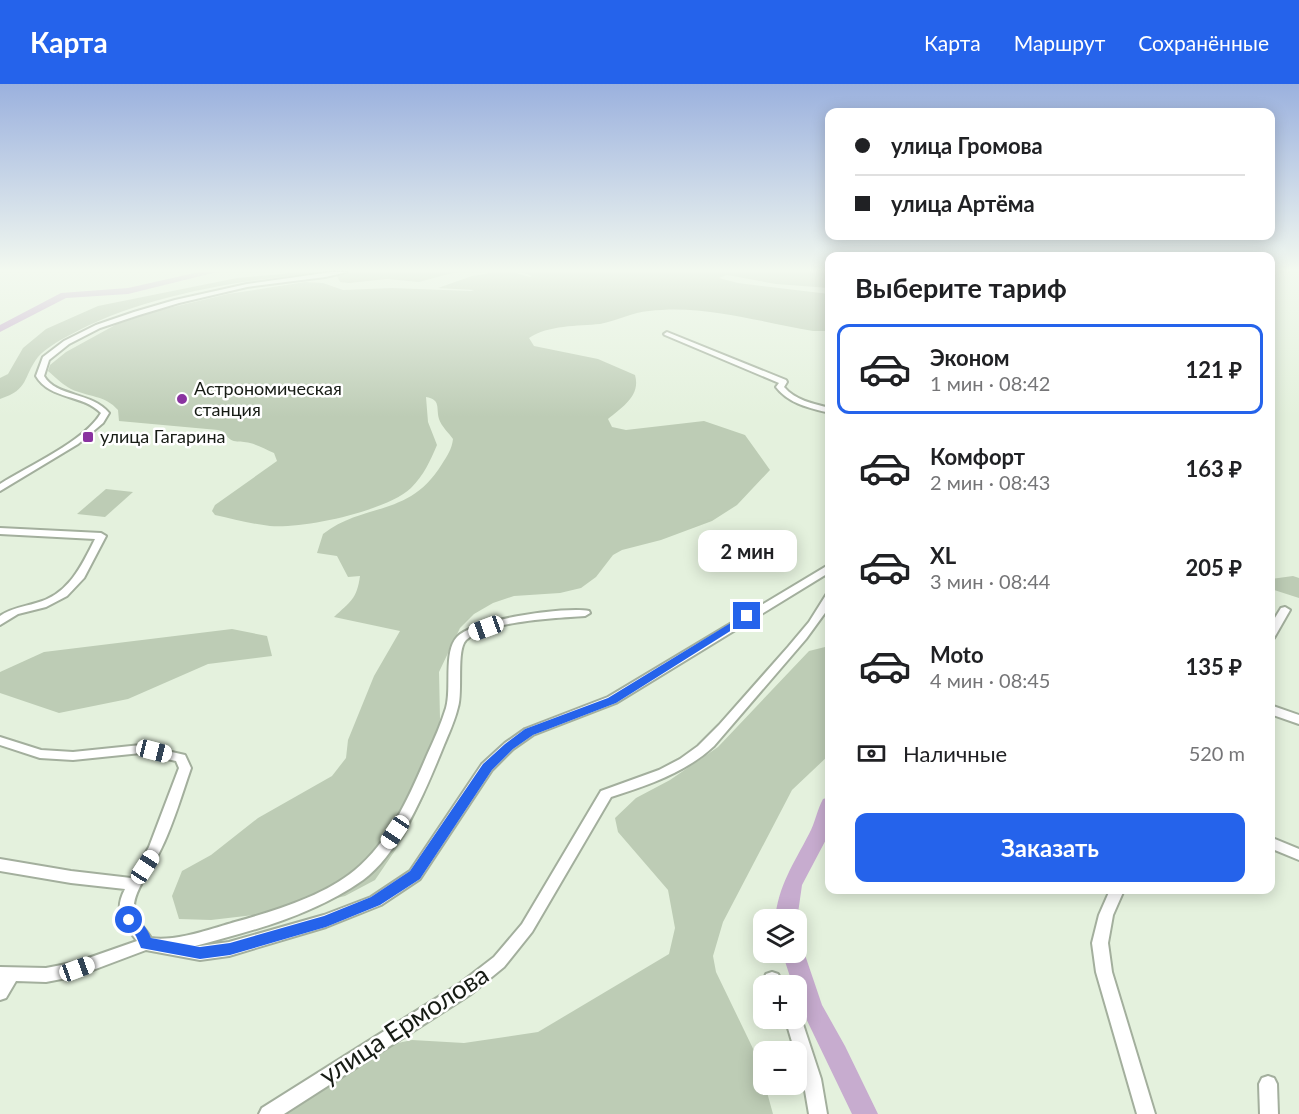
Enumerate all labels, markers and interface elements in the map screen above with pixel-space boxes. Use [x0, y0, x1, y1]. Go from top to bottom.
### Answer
text: Карта [30, 25, 108, 59]
text: Карта [924, 30, 981, 55]
text: Маршрут [1014, 30, 1105, 55]
text: Сохранённые [1138, 30, 1269, 55]
text: улица Громова [891, 132, 1043, 159]
text: улица Артёма [891, 190, 1035, 217]
text: Выберите тариф [855, 271, 1067, 304]
icon: car [858, 342, 912, 396]
text: Эконом [930, 344, 1010, 371]
text: 121 ₽ [1186, 356, 1242, 383]
text: 1 мин · 08:42 [930, 371, 1050, 395]
place label: Астрономическая станция [194, 377, 342, 420]
marker: Астрономическая станция [175, 392, 189, 406]
place label: улица Гагарина [100, 425, 226, 447]
marker: улица Гагарина [81, 430, 95, 444]
icon: car [858, 441, 912, 495]
text: Комфорт [930, 443, 1025, 470]
text: 163 ₽ [1186, 455, 1242, 482]
text: 2 мин · 08:43 [930, 470, 1050, 494]
callout: 2 мин [698, 529, 796, 571]
text: 2 мин [721, 539, 774, 563]
icon: car [858, 540, 912, 594]
text: XL [930, 542, 956, 569]
text: 205 ₽ [1186, 554, 1242, 581]
text: 3 мин · 08:44 [930, 569, 1050, 593]
route end [733, 602, 760, 629]
car [466, 613, 506, 643]
icon: car [858, 639, 912, 693]
text: Moto [930, 641, 984, 668]
text: 135 ₽ [1186, 653, 1242, 680]
text: 4 мин · 08:45 [930, 668, 1050, 692]
icon: cash [855, 737, 888, 770]
car [134, 738, 174, 764]
text: Наличные [903, 740, 1007, 767]
text: 520 m [1189, 741, 1245, 765]
car [377, 812, 413, 852]
button: Заказать [855, 813, 1245, 882]
car [128, 847, 162, 887]
route start [115, 906, 142, 933]
map controls [753, 909, 807, 1095]
button: layers [753, 909, 807, 963]
car [57, 954, 97, 984]
street label: улица Ермолова [313, 958, 494, 1091]
button: + [753, 975, 807, 1029]
button: − [753, 1041, 807, 1095]

